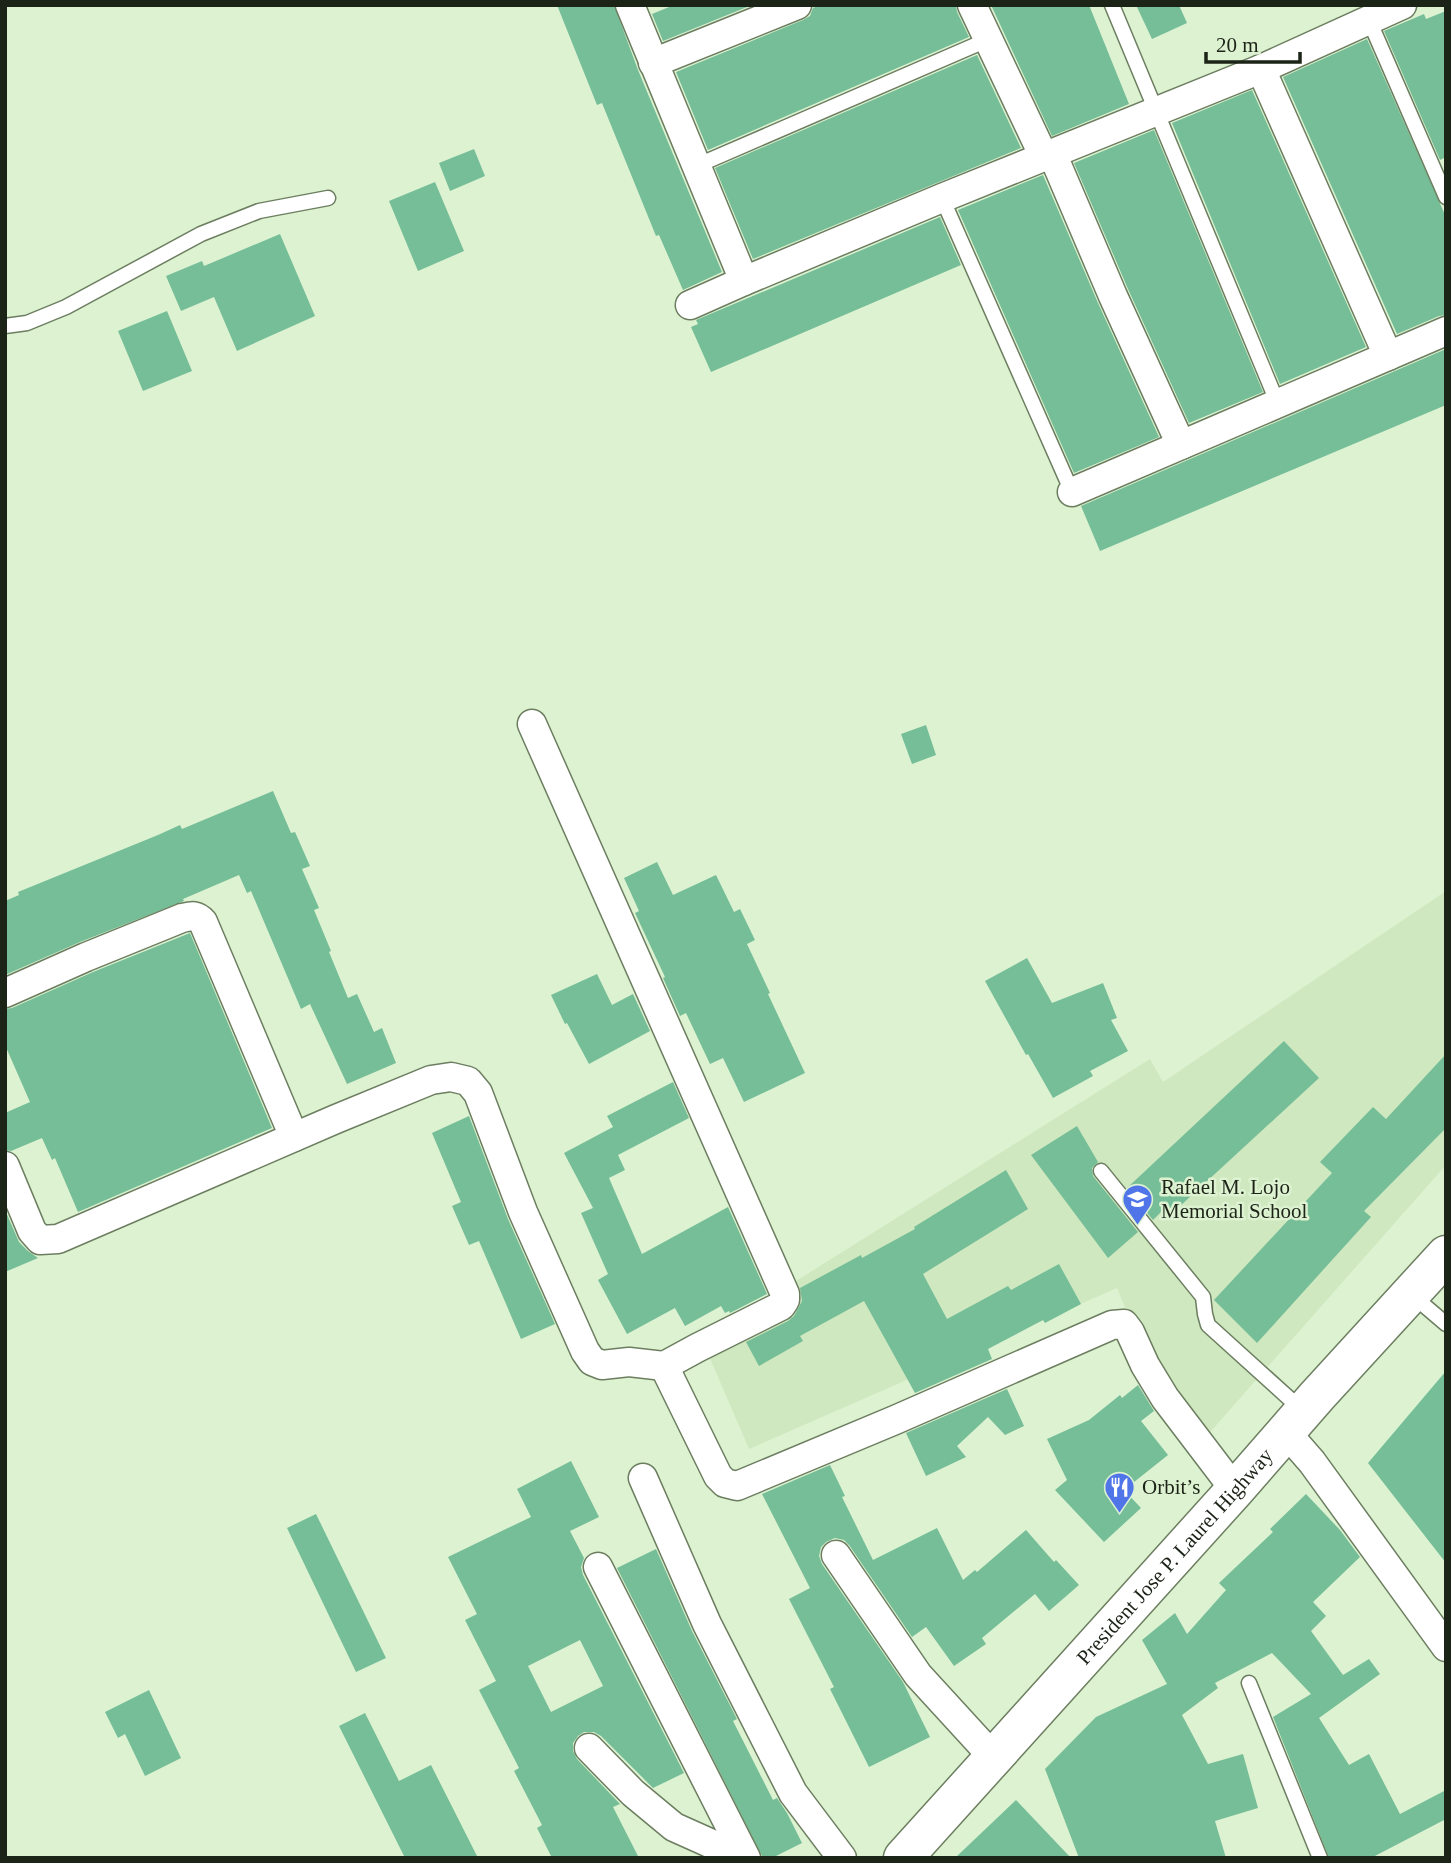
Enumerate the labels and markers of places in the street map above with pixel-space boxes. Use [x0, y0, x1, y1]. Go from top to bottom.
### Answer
place label: Rafael M. Lojo Memorial School [1161, 1175, 1308, 1223]
school or university icon: Rafael M. Lojo Memorial School [1121, 1182, 1155, 1226]
restaurant icon: Orbit’s [1102, 1470, 1136, 1514]
place label: Orbit’s [1142, 1475, 1200, 1499]

